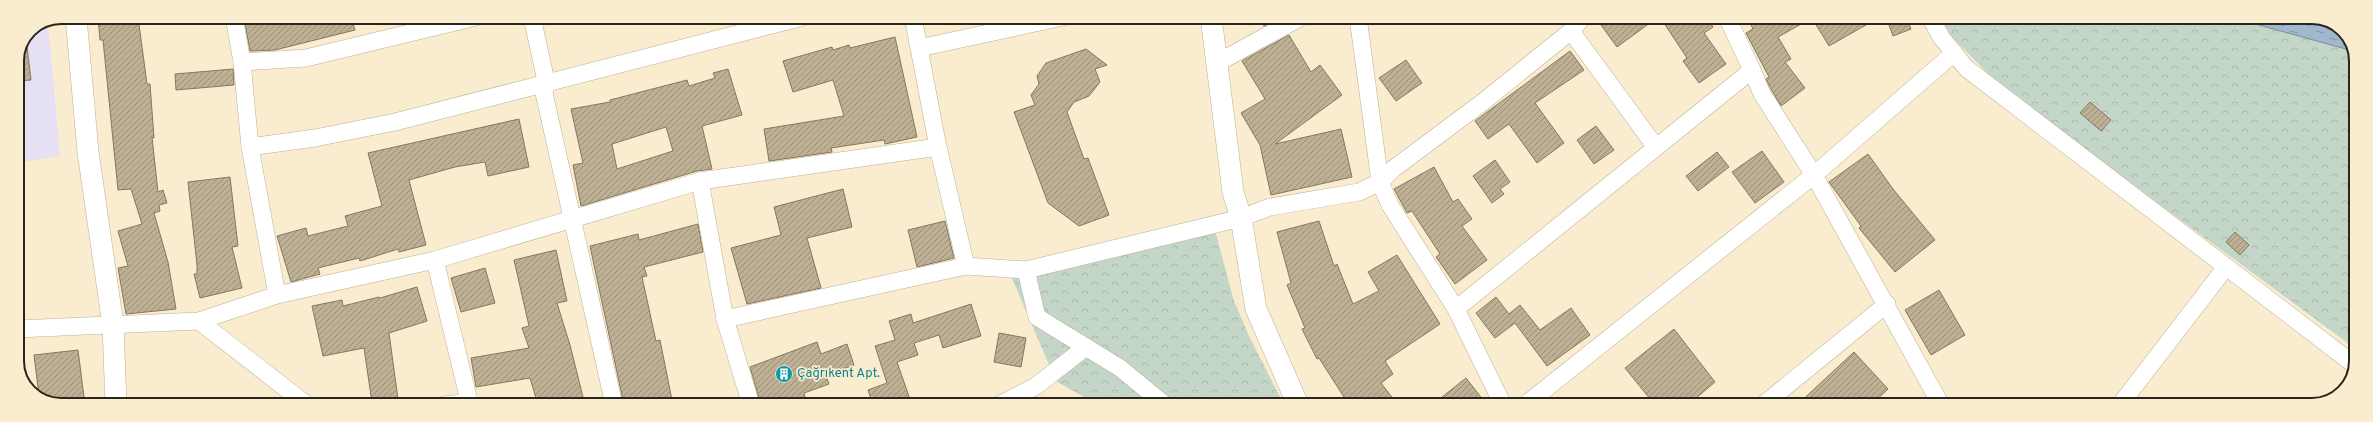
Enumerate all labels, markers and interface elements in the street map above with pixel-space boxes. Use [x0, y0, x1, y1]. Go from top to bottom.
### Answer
building icon: Çağrıkent Apt. [774, 364, 794, 384]
place label: Çağrıkent Apt. [797, 366, 880, 382]

